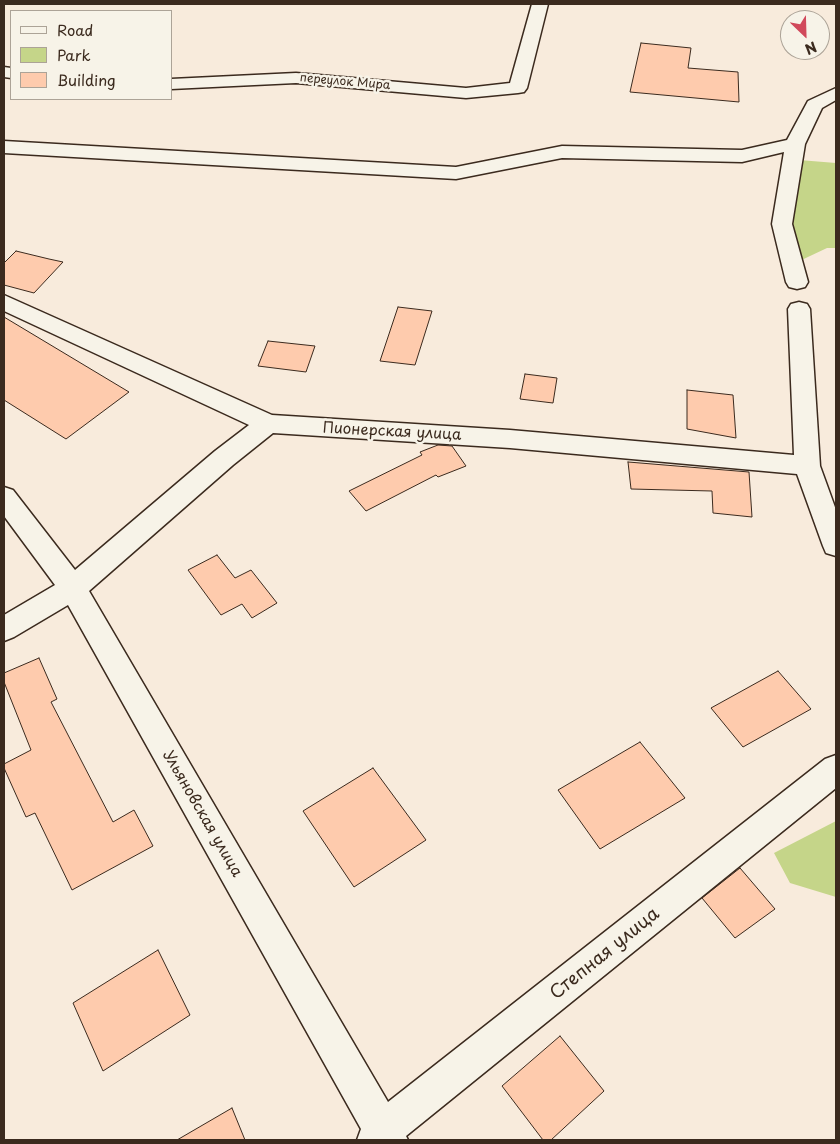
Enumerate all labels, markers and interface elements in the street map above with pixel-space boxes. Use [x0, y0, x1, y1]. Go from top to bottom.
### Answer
legend [10, 10, 172, 100]
north arrow [780, 10, 830, 60]
text: Road [57, 18, 93, 41]
text: N [802, 36, 820, 60]
text: Park [57, 43, 91, 66]
text: Building [57, 68, 116, 91]
street label: переулок Мира [299, 71, 391, 93]
street label: Пионерская улица [322, 419, 462, 445]
street label: Ульяновская улица [159, 748, 245, 880]
street label: Степная улица [546, 903, 664, 1005]

